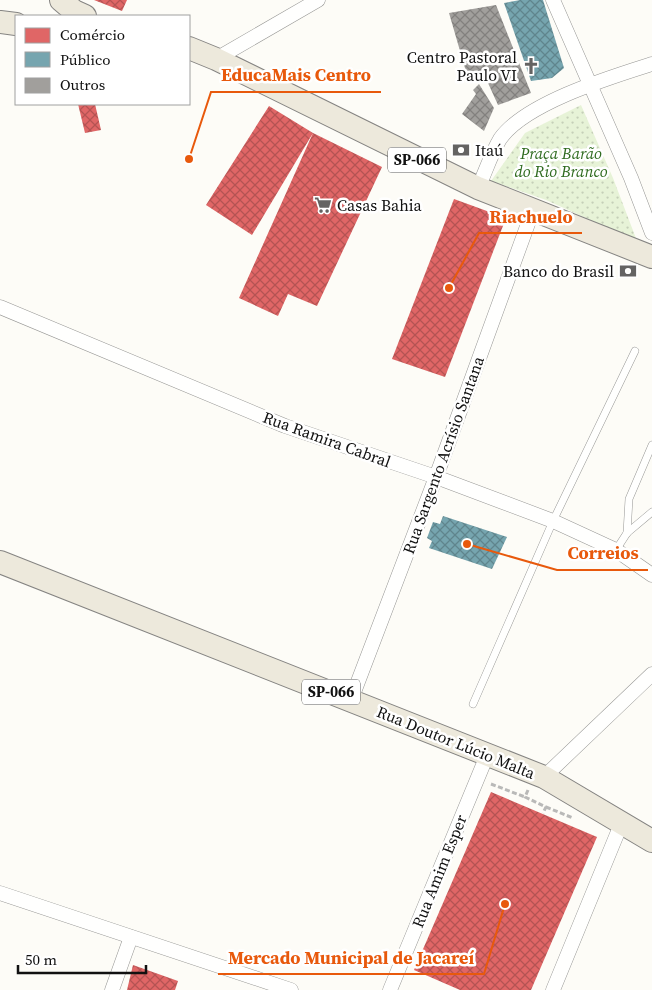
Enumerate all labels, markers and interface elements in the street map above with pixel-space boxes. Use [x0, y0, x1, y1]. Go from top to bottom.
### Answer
legend [15, 15, 190, 105]
text: Comércio [60, 24, 125, 45]
place label: Centro Pastoral Paulo VI [407, 46, 517, 86]
text: Público [60, 49, 111, 70]
church icon: Centro Pastoral Paulo VI [521, 56, 541, 76]
callout: EducaMais Centro [211, 59, 381, 92]
text: EducaMais Centro [221, 62, 371, 87]
text: Outros [60, 74, 105, 95]
place label: Itaú [475, 139, 503, 161]
bank icon: Itaú [451, 140, 471, 160]
park label: Praça Barão do Rio Branco [514, 142, 608, 182]
road number: SP-066 [388, 148, 446, 172]
place label: Casas Bahia [337, 194, 423, 216]
supermarket icon: Casas Bahia [313, 195, 333, 215]
callout: Riachuelo [479, 200, 582, 233]
text: Riachuelo [489, 204, 573, 229]
place label: Banco do Brasil [503, 260, 614, 282]
bank icon: Banco do Brasil [618, 261, 638, 281]
street label: Rua Sargento Acrísio Santana [397, 352, 489, 557]
street label: Rua Ramira Cabral [260, 406, 394, 472]
callout: Correios [557, 537, 648, 570]
text: Correios [567, 540, 639, 565]
road number: SP-066 [302, 680, 360, 704]
street label: Rua Doutor Lúcio Malta [374, 700, 539, 784]
street label: Rua Amim Esper [406, 811, 472, 931]
callout: Mercado Municipal de Jacareí [218, 941, 484, 974]
scale bar [18, 942, 145, 974]
text: Mercado Municipal de Jacareí [228, 945, 474, 970]
text: 50 m [25, 949, 57, 970]

